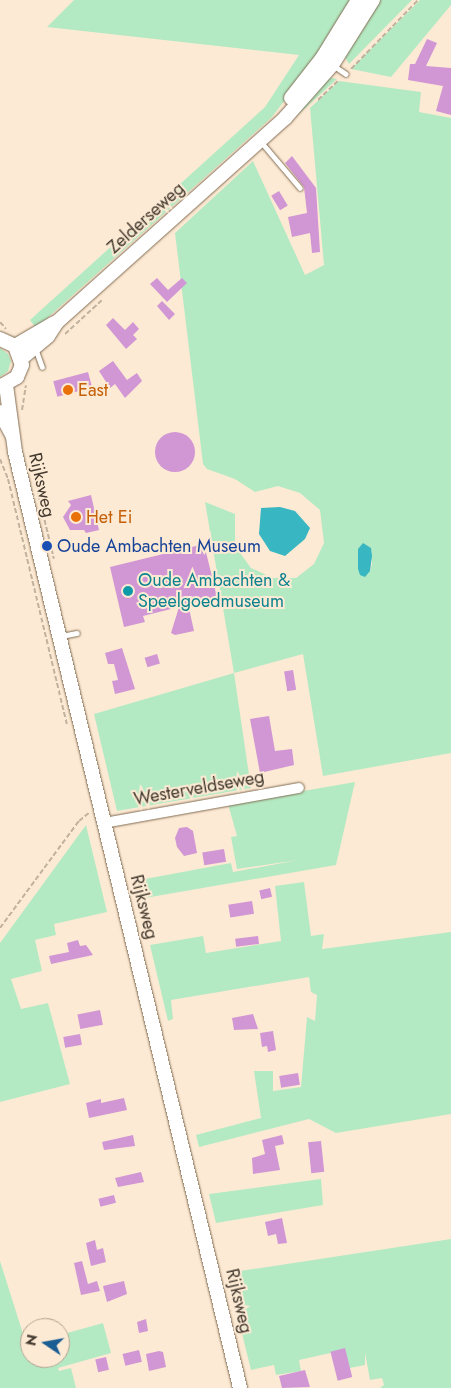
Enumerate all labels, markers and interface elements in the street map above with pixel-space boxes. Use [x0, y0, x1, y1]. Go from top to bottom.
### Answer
street label: Zelderseweg [103, 178, 189, 258]
place label: East [78, 379, 108, 401]
marker: East [62, 384, 74, 396]
street label: Rijksweg [24, 450, 60, 520]
place label: Het Ei [86, 506, 132, 528]
marker: Het Ei [70, 511, 82, 523]
place label: Oude Ambachten Museum [57, 535, 261, 557]
marker: Oude Ambachten Museum [41, 540, 53, 552]
place label: Oude Ambachten & Speelgoedmuseum [138, 570, 290, 612]
marker: Oude Ambachten & Speelgoedmuseum [122, 585, 134, 597]
street label: Westerveldseweg [132, 766, 266, 810]
street label: Rijksweg [126, 872, 162, 942]
street label: Rijksweg [221, 1266, 257, 1336]
north arrow [20, 1318, 70, 1368]
text: N [20, 1333, 42, 1348]

